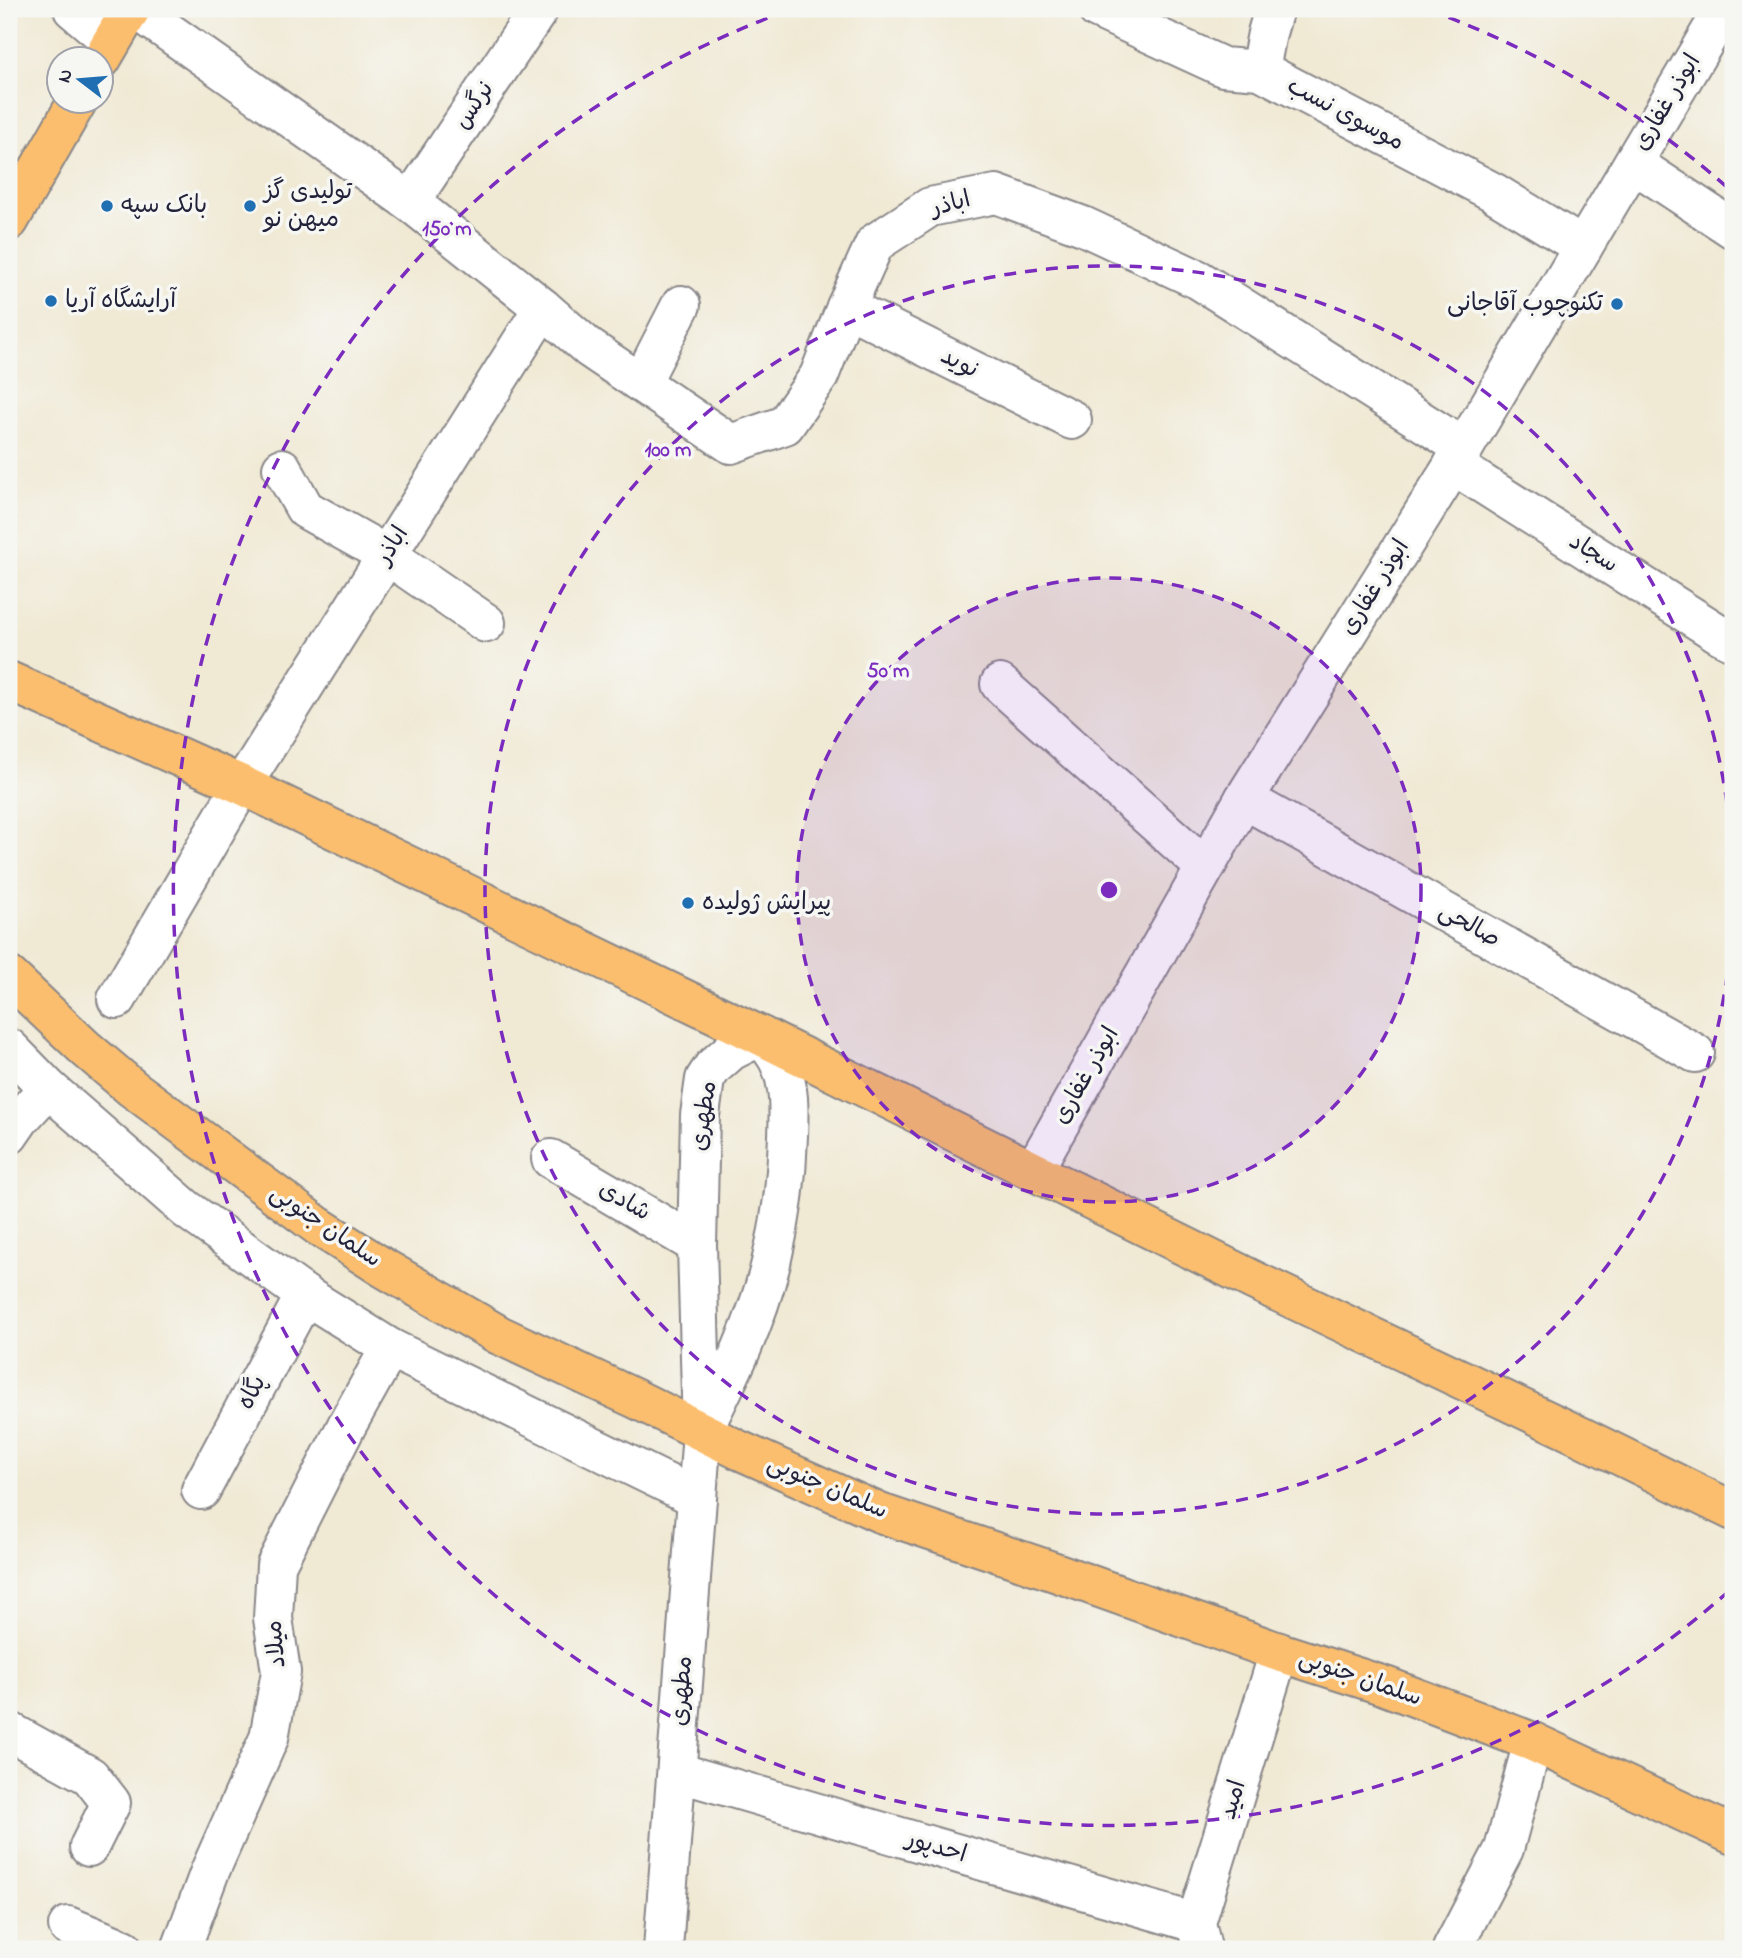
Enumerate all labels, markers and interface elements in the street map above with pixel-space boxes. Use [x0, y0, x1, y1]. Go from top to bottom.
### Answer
north arrow [46, 46, 116, 116]
street label: ابوذر غفاری [1625, 48, 1711, 158]
text: N [51, 66, 81, 86]
street label: موسوی نسب [1280, 69, 1410, 161]
street label: نرگس [446, 75, 504, 137]
place label: تولیدی گز میهن نو [262, 175, 353, 238]
street label: اباذر [925, 183, 975, 228]
place label: بانک سپه [121, 189, 207, 224]
marker: بانک سپه [99, 198, 115, 214]
marker: تولیدی گز میهن نو [242, 198, 258, 214]
text: 150 m [422, 215, 472, 245]
place label: آرایشگاه آریا [65, 284, 177, 319]
place label: تکنوچوب آقاجانی [1447, 287, 1604, 322]
marker: آرایشگاه آریا [43, 293, 59, 309]
marker: تکنوچوب آقاجانی [1609, 296, 1625, 312]
street label: نوید [934, 340, 984, 388]
text: 100 m [645, 436, 691, 466]
street label: اباذر [366, 520, 418, 574]
street label: سجاد [1561, 525, 1625, 583]
street label: ابوذر غفاری [1333, 533, 1419, 643]
text: 50 m [867, 657, 909, 687]
centre of rings [1097, 878, 1121, 902]
place label: پیرایش ژولیده [702, 886, 831, 921]
marker: پیرایش ژولیده [680, 895, 696, 911]
street label: صالحی [1432, 895, 1506, 957]
street label: ابوذر غفاری [1045, 1021, 1129, 1131]
street label: مطهری [683, 1079, 727, 1153]
street label: شادی [591, 1173, 657, 1231]
street label: سلمان جنوبی [262, 1177, 388, 1277]
street label: پگاه [230, 1370, 276, 1416]
street label: سلمان جنوبی [761, 1447, 893, 1529]
street label: میلاد [257, 1619, 297, 1669]
street label: سلمان جنوبی [1294, 1642, 1426, 1716]
street label: مطهری [663, 1655, 703, 1727]
street label: امید [1212, 1776, 1256, 1824]
street label: احدپور [900, 1822, 970, 1873]

